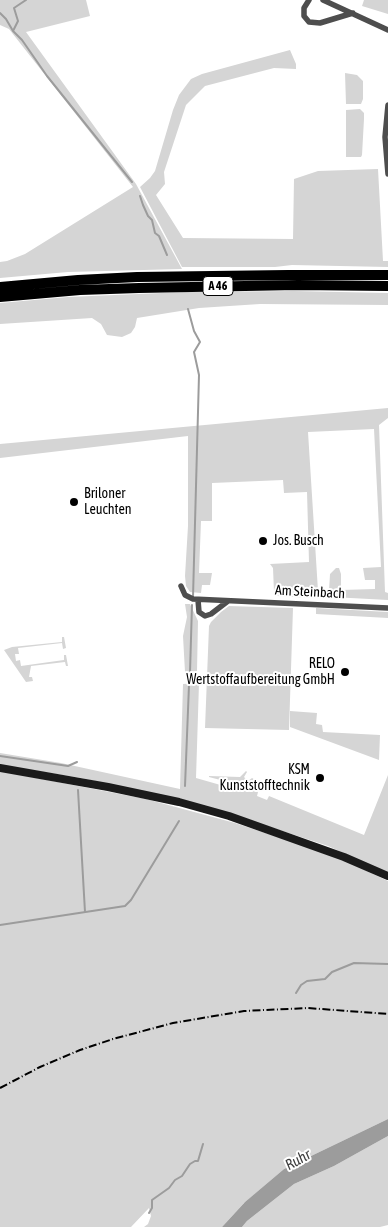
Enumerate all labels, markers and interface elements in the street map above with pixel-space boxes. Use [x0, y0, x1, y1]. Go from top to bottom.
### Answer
road number: A 46 [203, 276, 233, 296]
place label: Briloner Leuchten [84, 486, 132, 518]
marker: Briloner Leuchten [68, 496, 80, 508]
place label: Jos. Busch [273, 533, 324, 549]
marker: Jos. Busch [257, 535, 269, 547]
street label: Am Steinbach [275, 582, 345, 602]
place label: RELO Wertstoffaufbereitung GmbH [186, 656, 335, 689]
marker: RELO Wertstoffaufbereitung GmbH [339, 666, 351, 678]
place label: KSM Kunststofftechnik [219, 762, 310, 794]
marker: KSM Kunststofftechnik [314, 772, 326, 784]
water label: Ruhr [282, 1146, 314, 1174]

